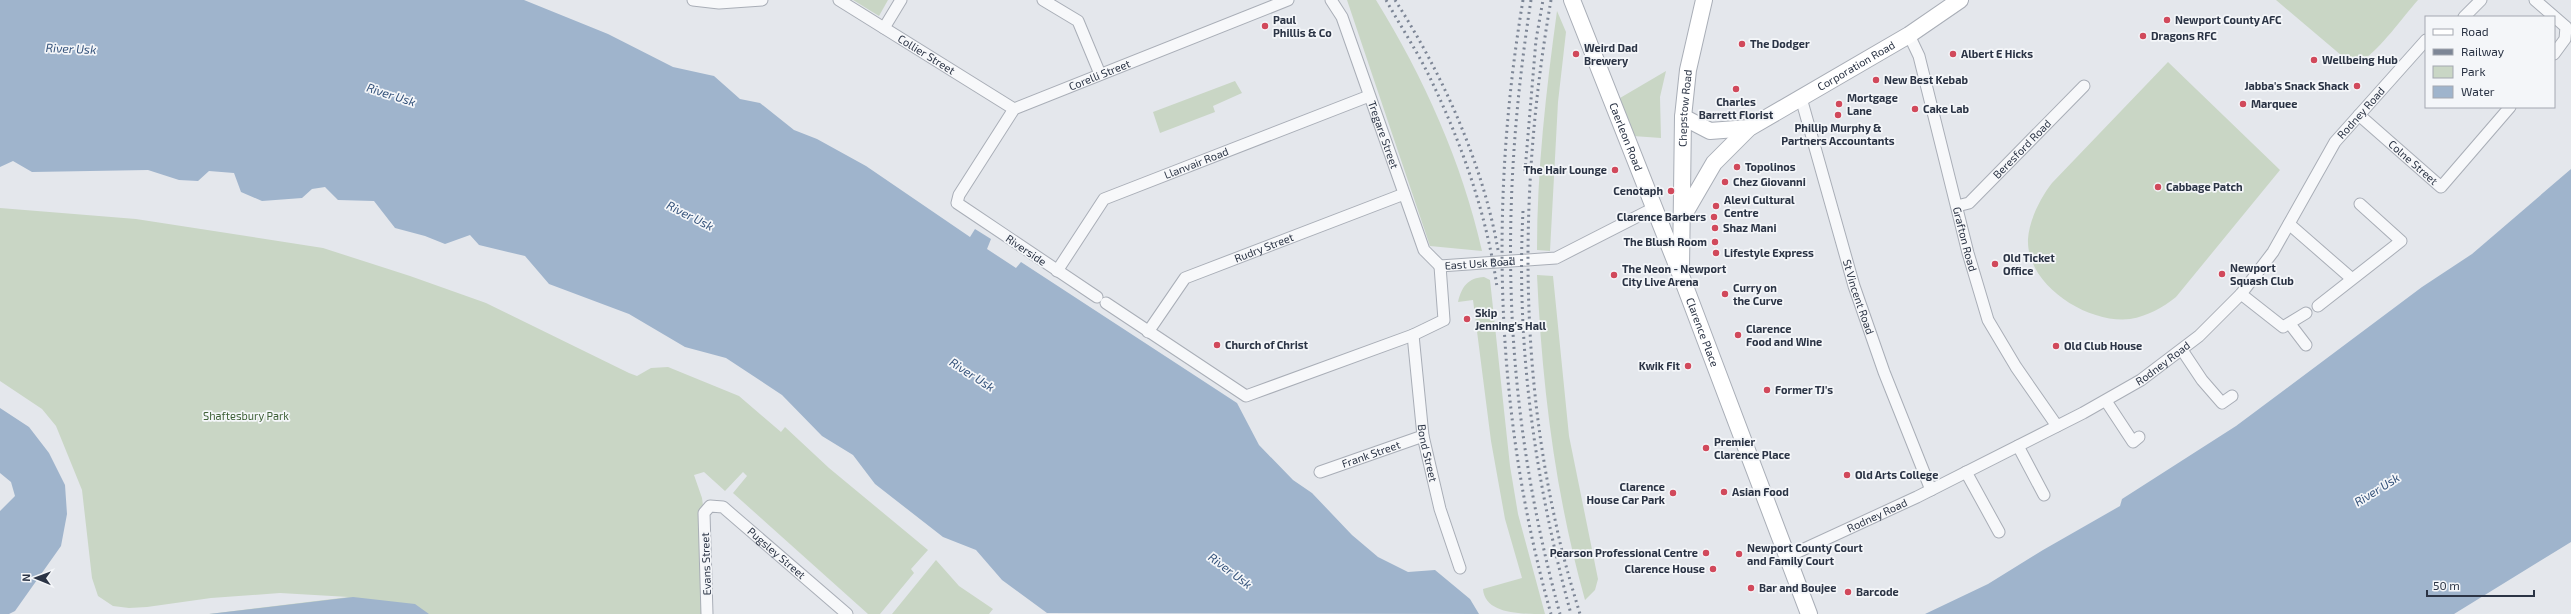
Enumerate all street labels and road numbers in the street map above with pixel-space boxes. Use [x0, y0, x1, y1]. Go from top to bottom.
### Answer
street label: Collier Street [896, 31, 958, 77]
street label: Corporation Road [1815, 38, 1897, 93]
street label: Corelli Street [1067, 56, 1132, 93]
street label: Chepstow Road [1676, 69, 1694, 147]
street label: Rodney Road [2334, 84, 2387, 141]
street label: Tregare Street [1366, 99, 1402, 170]
street label: Caerleon Road [1607, 100, 1646, 173]
street label: Beresford Road [1990, 117, 2053, 181]
street label: Colne Street [2386, 137, 2441, 187]
street label: Llanvair Road [1162, 144, 1230, 181]
street label: Grafton Road [1951, 205, 1980, 273]
street label: Rudry Street [1232, 230, 1295, 265]
street label: Riverside [1004, 231, 1049, 268]
street label: East Usk Road [1444, 254, 1516, 272]
street label: St Vincent Road [1841, 258, 1877, 336]
street label: Clarence Place [1684, 296, 1722, 369]
street label: Rodney Road [2133, 338, 2192, 388]
street label: Bond Street [1416, 423, 1440, 483]
street label: Frank Street [1340, 437, 1402, 470]
street label: Rodney Road [1845, 495, 1909, 534]
street label: Pugsley Street [745, 524, 808, 581]
street label: Evans Street [698, 532, 713, 596]

